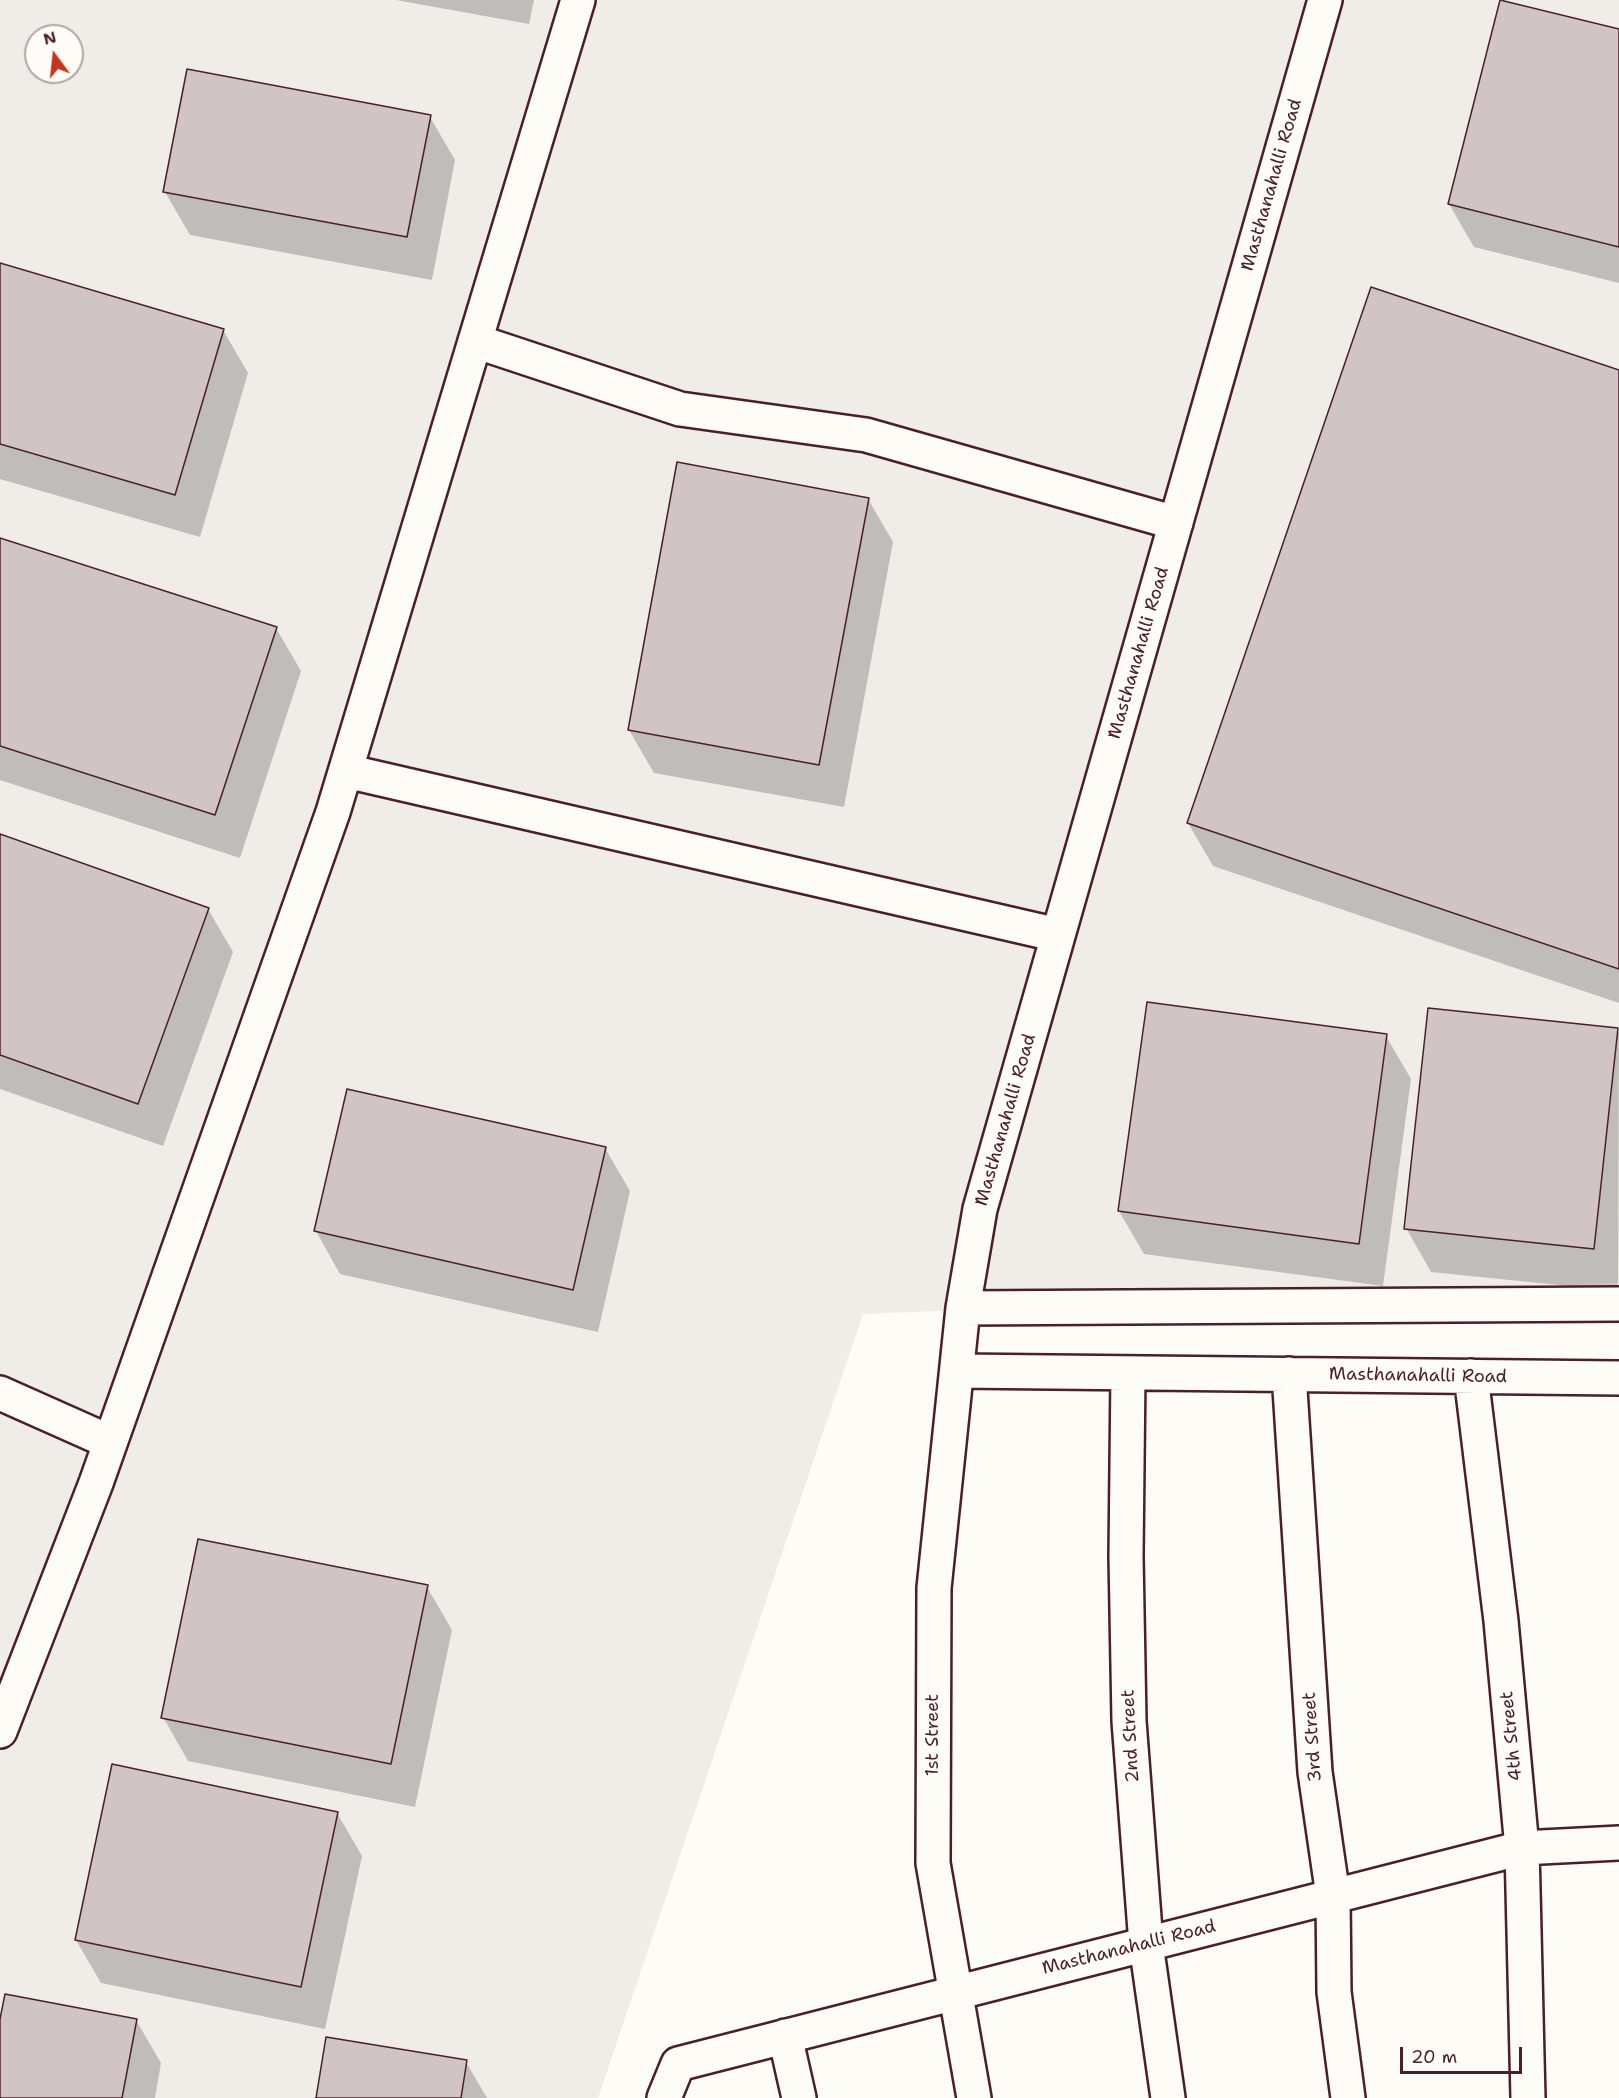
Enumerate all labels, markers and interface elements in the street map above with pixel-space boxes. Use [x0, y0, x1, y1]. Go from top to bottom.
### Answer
north arrow [24, 24, 84, 84]
text: N [41, 26, 59, 50]
street label: Masthanahalli Road [1237, 96, 1307, 274]
street label: Masthanahalli Road [1104, 564, 1174, 742]
street label: Masthanahalli Road [971, 1031, 1041, 1209]
street label: Masthanahalli Road [1329, 1364, 1507, 1388]
street label: 2nd Street [1118, 1689, 1144, 1783]
street label: 4th Street [1497, 1690, 1527, 1782]
street label: 3rd Street [1299, 1691, 1327, 1783]
street label: 1st Street [922, 1694, 944, 1776]
street label: Masthanahalli Road [1040, 1916, 1218, 1980]
scale bar [1403, 2035, 1524, 2073]
text: 20 m [1411, 2045, 1457, 2069]

